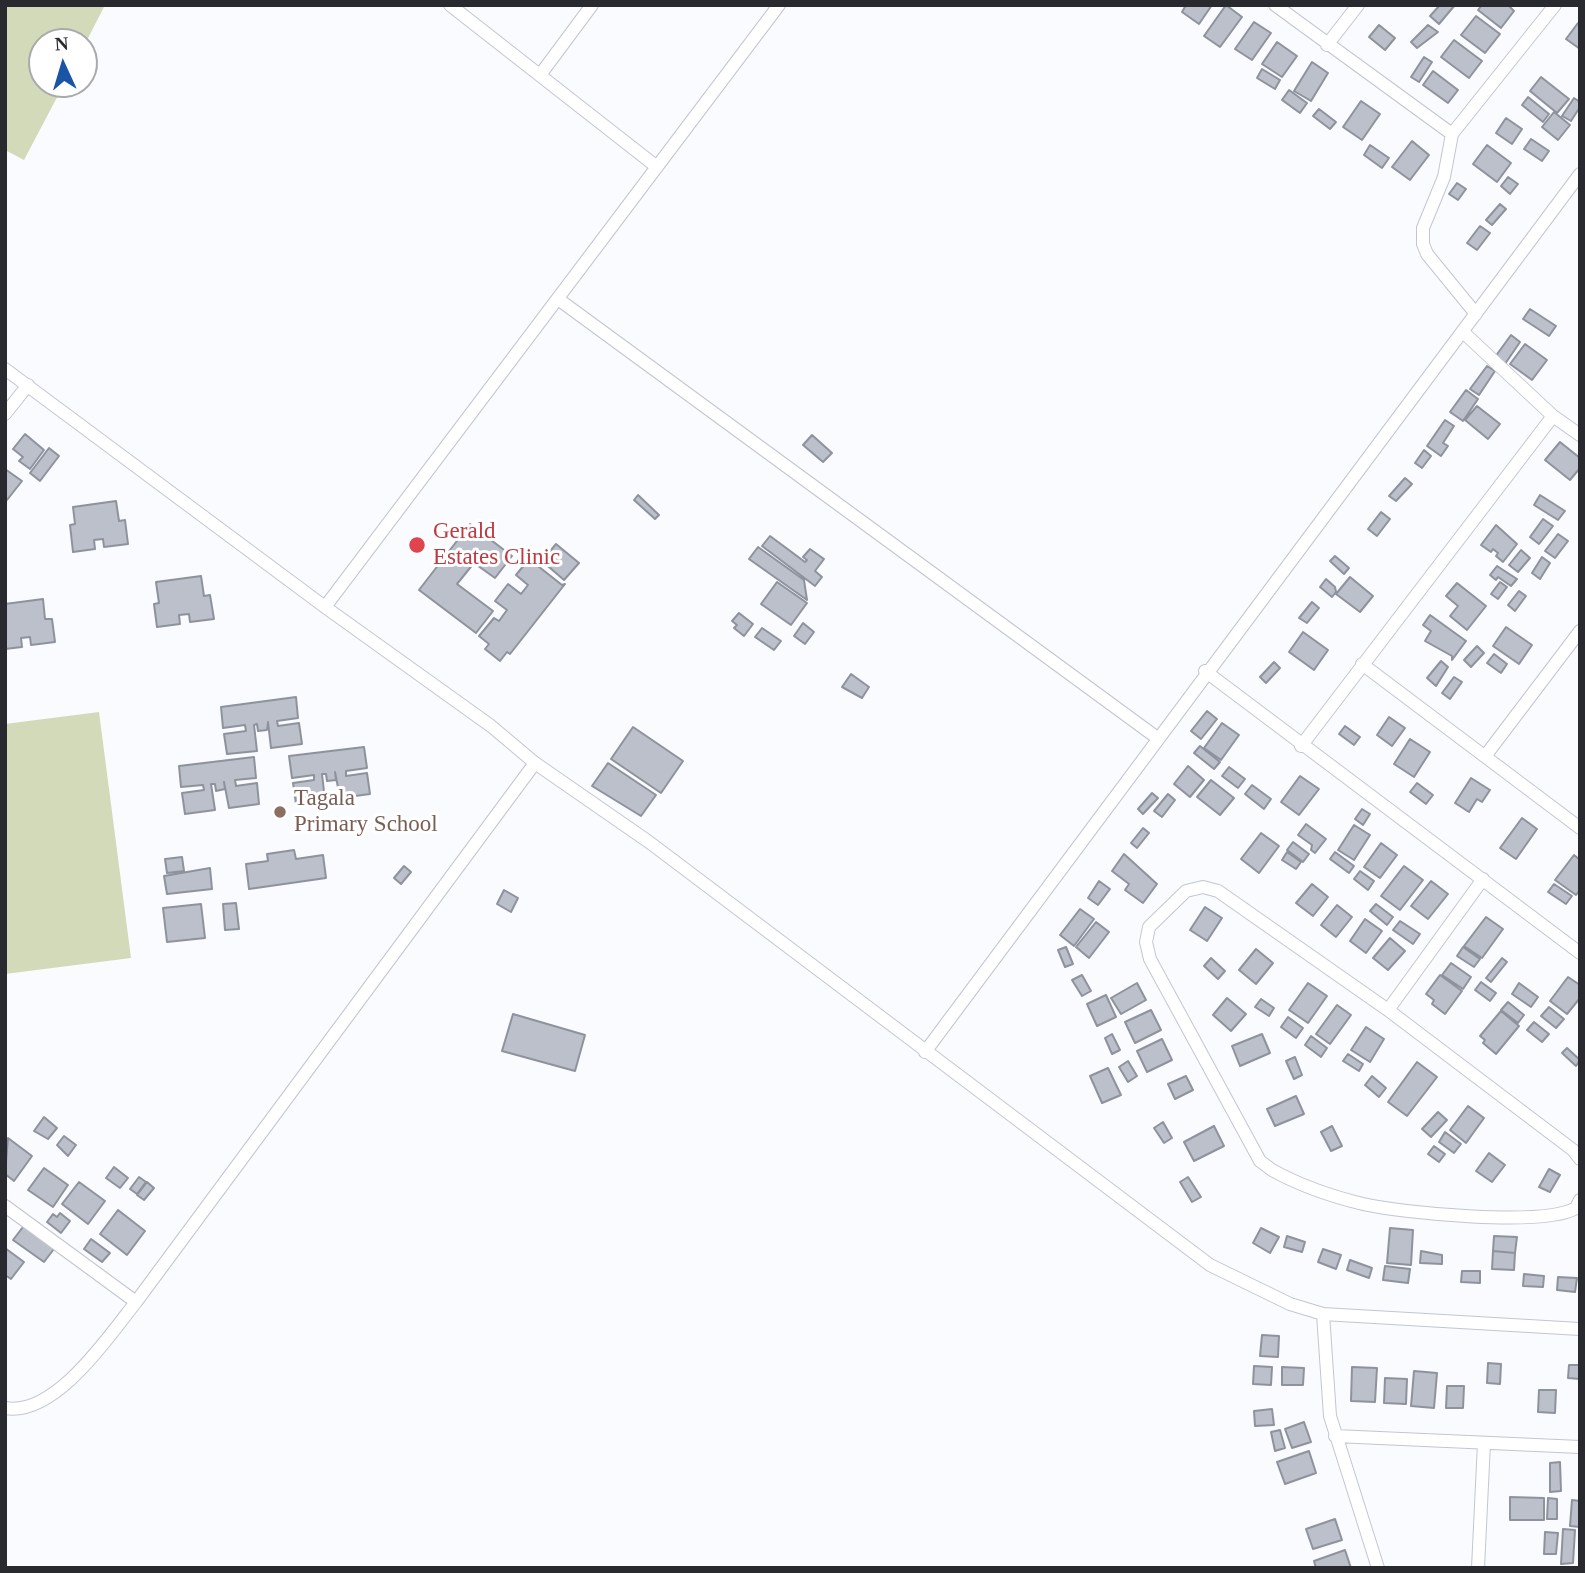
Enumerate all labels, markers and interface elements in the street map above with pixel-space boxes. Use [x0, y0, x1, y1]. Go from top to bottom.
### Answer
north arrow [28, 28, 98, 98]
text: N [54, 33, 69, 55]
place label: Gerald Estates Clinic [433, 518, 560, 572]
marker: Gerald Estates Clinic [407, 535, 427, 555]
place label: Tagala Primary School [294, 785, 438, 839]
marker: Tagala Primary School [272, 804, 288, 820]

